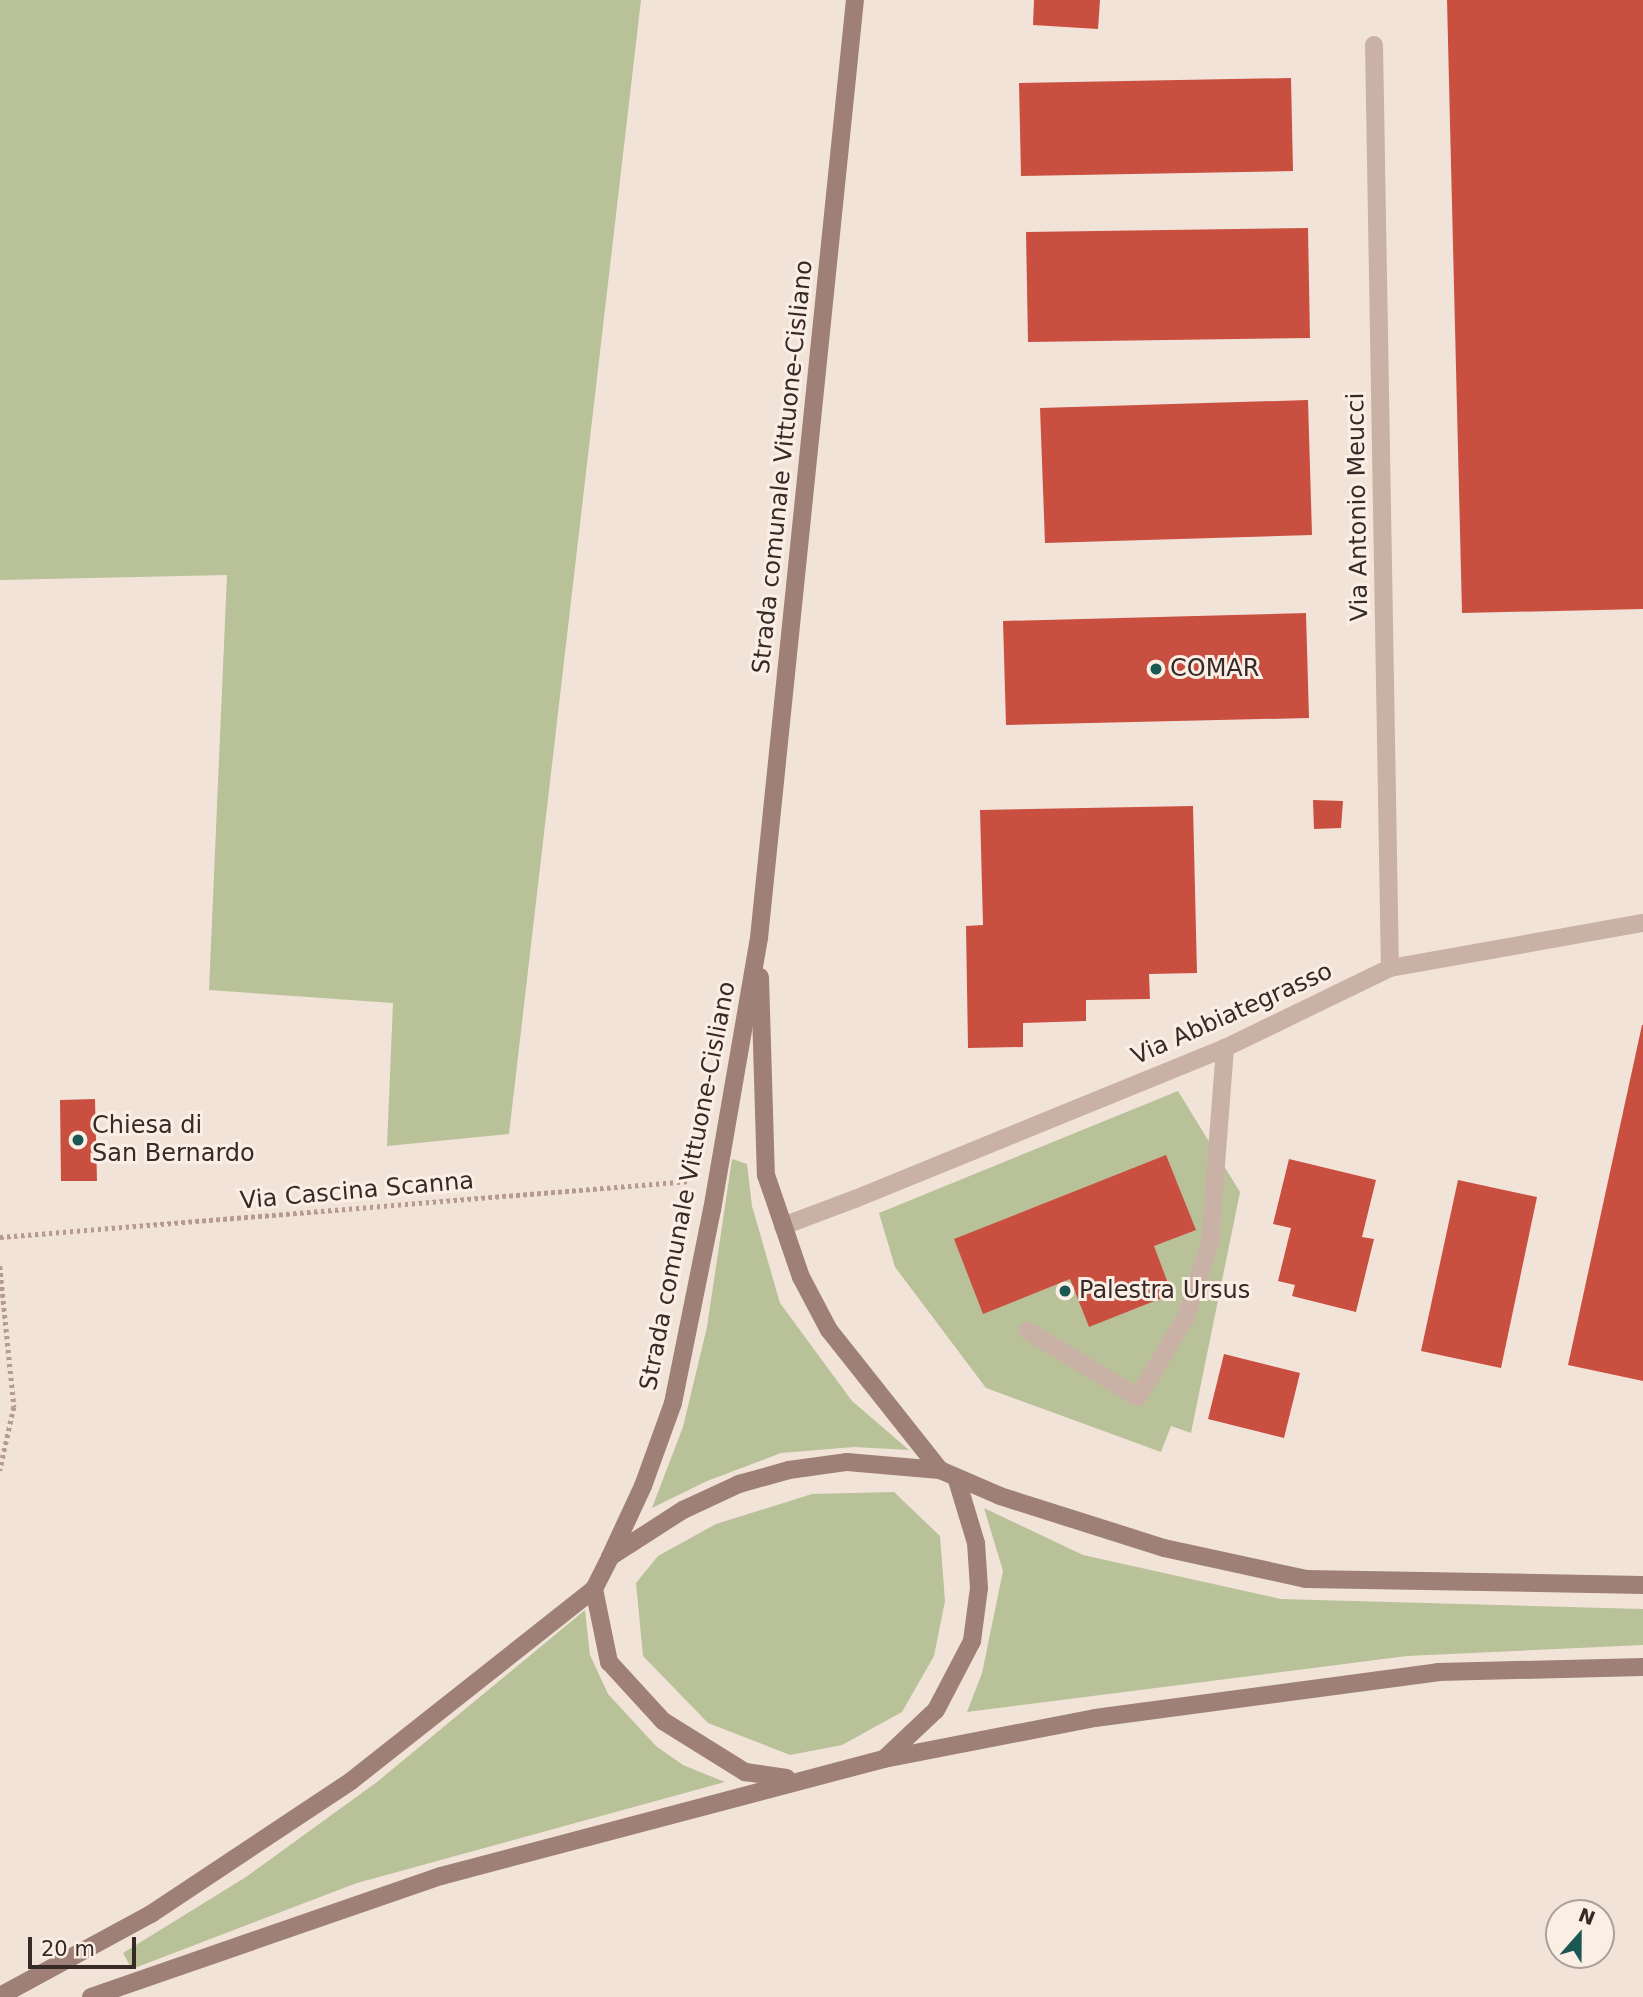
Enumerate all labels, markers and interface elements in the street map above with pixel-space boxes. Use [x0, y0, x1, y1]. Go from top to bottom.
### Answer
street label: Strada comunale Vittuone-Cisliano [747, 259, 819, 675]
street label: Via Antonio Meucci [1342, 392, 1374, 622]
place label: COMAR [1170, 655, 1259, 683]
marker: COMAR [1148, 661, 1164, 677]
street label: Via Abbiategrasso [1127, 957, 1337, 1071]
street label: Strada comunale Vittuone-Cisliano [634, 979, 742, 1393]
place label: Chiesa di San Bernardo [92, 1112, 255, 1168]
marker: Chiesa di San Bernardo [70, 1132, 86, 1148]
street label: Via Cascina Scanna [239, 1166, 475, 1216]
place label: Palestra Ursus [1079, 1277, 1250, 1305]
marker: Palestra Ursus [1057, 1283, 1073, 1299]
north arrow [1545, 1899, 1615, 1969]
text: N [1575, 1903, 1598, 1929]
scale bar [32, 1924, 140, 1968]
text: 20 m [41, 1937, 95, 1961]

